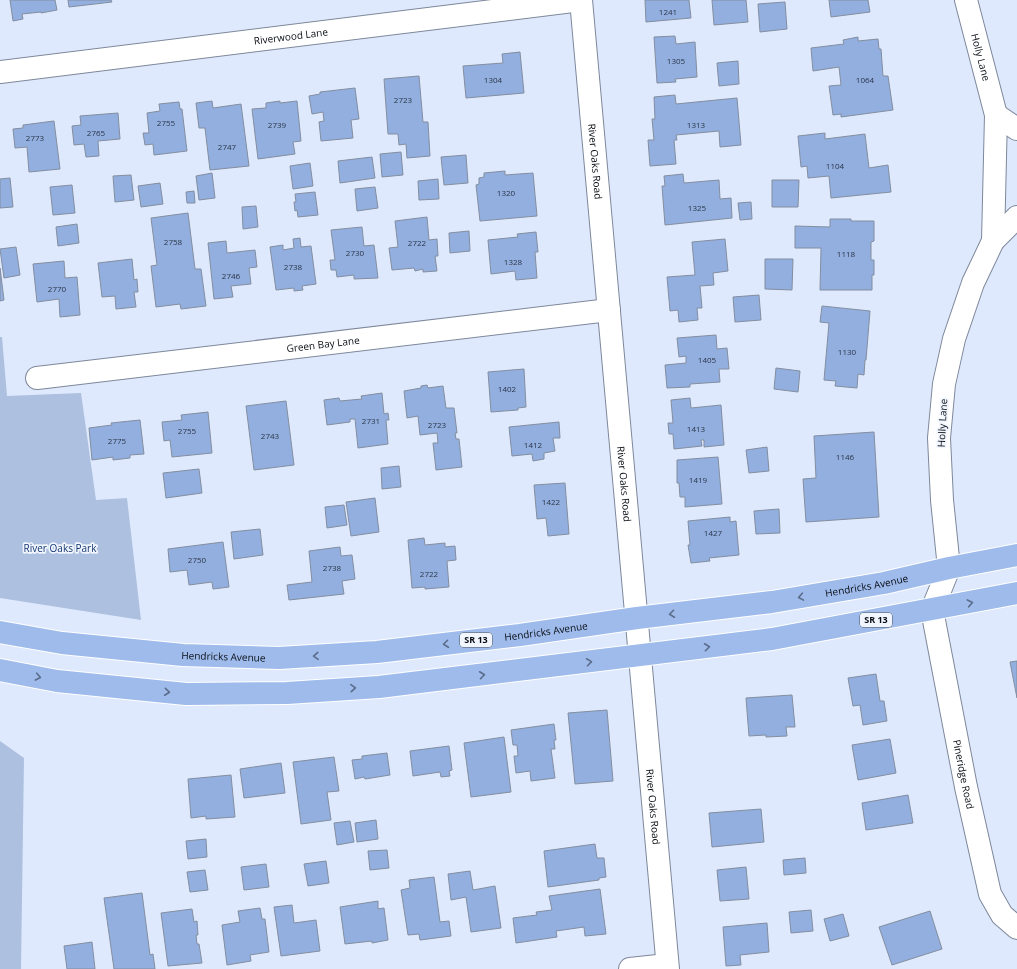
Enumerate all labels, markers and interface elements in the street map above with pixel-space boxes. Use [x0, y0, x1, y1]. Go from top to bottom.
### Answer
house number: 1241 [659, 6, 677, 17]
street label: Riverwood Lane [253, 24, 329, 47]
street label: Holly Lane [968, 32, 994, 83]
house number: 1305 [667, 55, 686, 66]
house number: 1304 [484, 74, 503, 85]
house number: 1064 [856, 74, 875, 85]
house number: 2723 [394, 94, 413, 105]
house number: 2755 [157, 117, 176, 128]
house number: 2739 [268, 119, 287, 130]
house number: 1313 [687, 119, 706, 130]
street label: River Oaks Road [585, 123, 606, 200]
house number: 2765 [87, 127, 106, 138]
house number: 2773 [26, 132, 45, 143]
house number: 2747 [218, 141, 237, 152]
house number: 1104 [826, 160, 845, 171]
house number: 1320 [497, 187, 516, 198]
house number: 1325 [688, 202, 707, 213]
house number: 2758 [164, 236, 183, 247]
house number: 2722 [408, 237, 427, 248]
house number: 2730 [346, 247, 365, 258]
house number: 1118 [837, 248, 856, 259]
house number: 1328 [504, 256, 523, 267]
house number: 2738 [284, 261, 303, 272]
house number: 2746 [222, 270, 241, 281]
house number: 2770 [48, 283, 67, 294]
street label: Green Bay Lane [286, 333, 361, 355]
house number: 1130 [838, 346, 857, 357]
house number: 1405 [698, 354, 717, 365]
house number: 1402 [498, 383, 517, 394]
street label: Holly Lane [934, 398, 950, 448]
house number: 2731 [362, 415, 380, 426]
house number: 2723 [428, 419, 447, 430]
house number: 1413 [687, 423, 706, 434]
house number: 2755 [178, 425, 197, 436]
house number: 2743 [261, 430, 280, 441]
house number: 2775 [108, 435, 127, 446]
house number: 1412 [524, 439, 543, 450]
street label: River Oaks Road [614, 446, 635, 522]
house number: 1146 [836, 451, 855, 462]
house number: 1419 [689, 474, 708, 485]
house number: 1422 [542, 496, 561, 507]
house number: 1427 [704, 527, 723, 538]
park label: River Oaks Park [24, 541, 97, 555]
house number: 2750 [188, 554, 207, 565]
house number: 2738 [323, 562, 342, 573]
house number: 2722 [420, 568, 439, 579]
street label: Hendricks Avenue [824, 571, 910, 600]
one-way arrow [798, 592, 804, 601]
one-way arrow [967, 599, 973, 607]
one-way arrow [669, 609, 675, 618]
road number: SR 13 [860, 613, 892, 627]
street label: Hendricks Avenue [503, 618, 589, 644]
road number: SR 13 [460, 633, 492, 647]
one-way arrow [443, 639, 449, 648]
one-way arrow [704, 643, 710, 652]
street label: Hendricks Avenue [181, 648, 266, 665]
one-way arrow [313, 651, 319, 660]
one-way arrow [586, 658, 592, 667]
one-way arrow [479, 671, 485, 680]
one-way arrow [35, 673, 41, 681]
one-way arrow [350, 684, 356, 693]
one-way arrow [164, 687, 170, 696]
street label: Pineridge Road [950, 738, 978, 810]
street label: River Oaks Road [643, 768, 664, 845]

